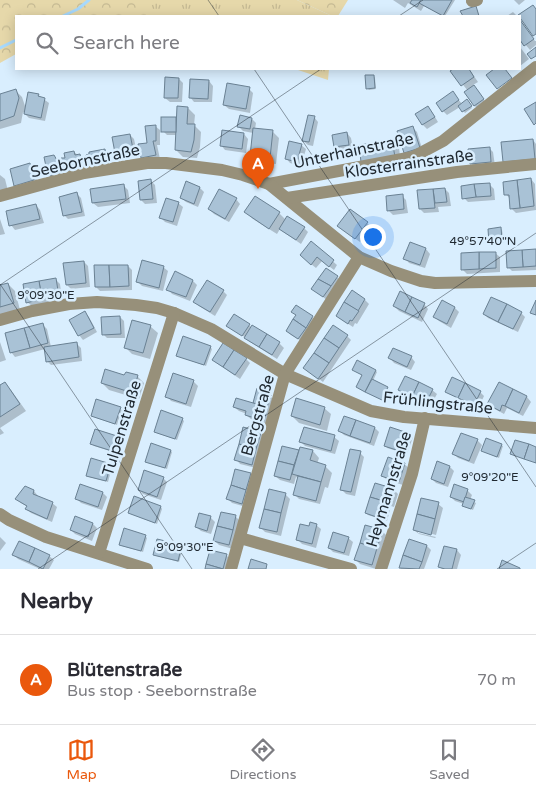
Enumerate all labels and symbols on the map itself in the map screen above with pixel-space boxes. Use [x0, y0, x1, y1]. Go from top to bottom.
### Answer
street label: Unterhainstraße [291, 128, 415, 174]
street label: Seebornstraße [29, 140, 142, 182]
street label: Klosterrainstraße [344, 145, 475, 183]
pin: A [242, 148, 274, 189]
your location [360, 224, 386, 250]
text: 49°57'40"N [450, 234, 517, 248]
text: 9°09'30"E [17, 288, 75, 302]
street label: Bergstraße [237, 372, 279, 458]
street label: Tulpenstraße [98, 378, 146, 479]
street label: Frühlingstraße [382, 387, 494, 419]
street label: Heymannstraße [362, 429, 416, 550]
text: 9°09'20"E [461, 470, 519, 484]
text: 9°09'30"E [156, 540, 214, 554]

